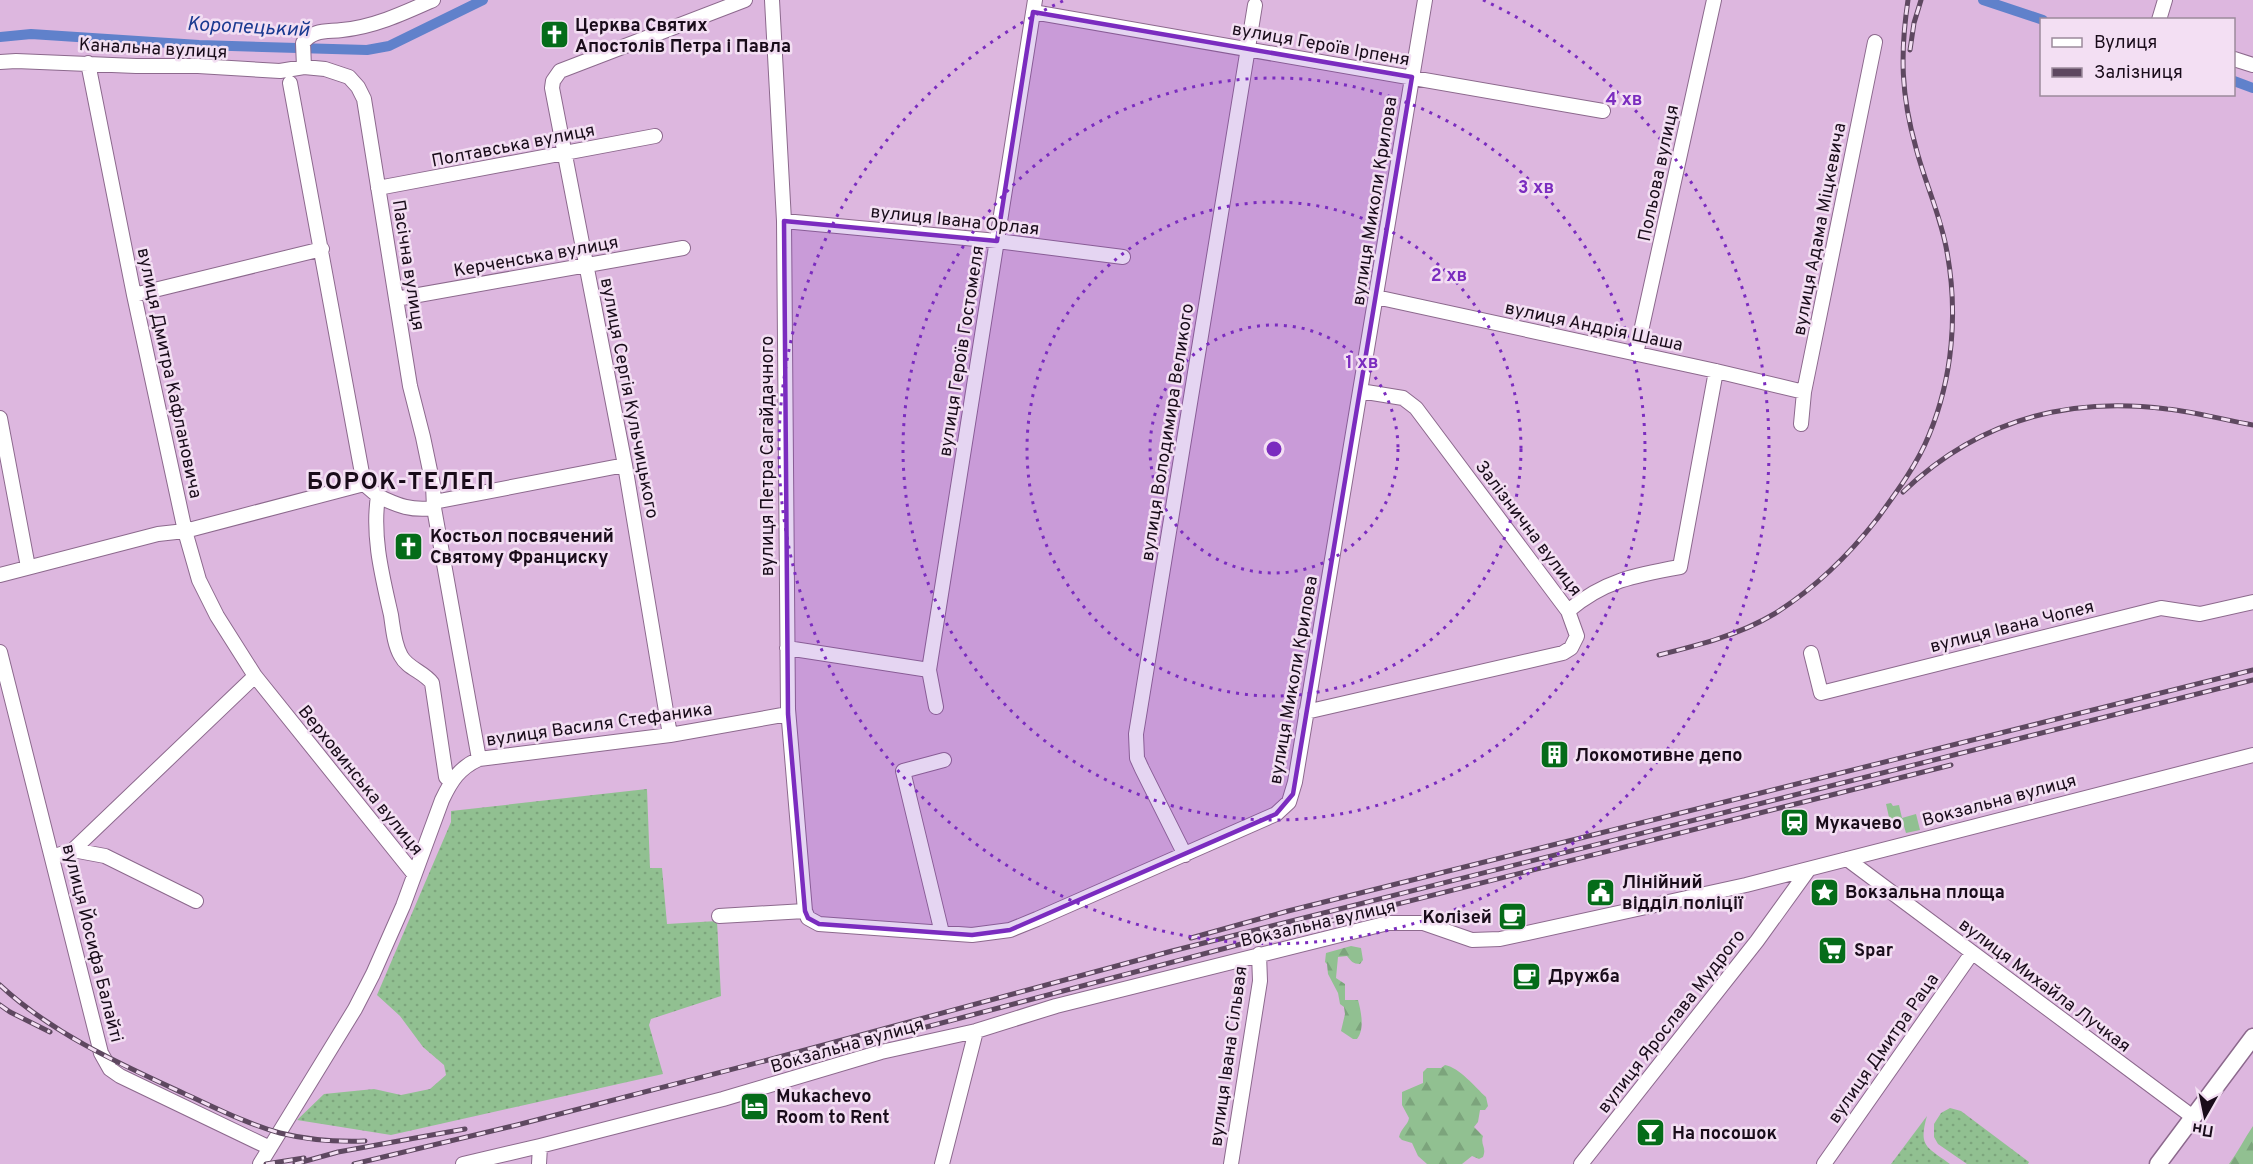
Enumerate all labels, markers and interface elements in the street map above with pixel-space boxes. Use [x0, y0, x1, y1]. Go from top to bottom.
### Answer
water label: Коропецький [186, 12, 311, 44]
place label: Церква Святих Апостолів Петра і Павла [575, 15, 791, 59]
legend [2040, 18, 2235, 96]
church icon: Церква Святих Апостолів Петра і Павла [538, 19, 570, 51]
street label: вулиця Героїв Ірпеня [1230, 19, 1411, 72]
text: Вулиця [2094, 32, 2157, 55]
street label: Канальна вулиця [78, 34, 228, 65]
text: Залізниця [2094, 62, 2183, 85]
text: 4 хв [1605, 89, 1643, 112]
street label: вулиця Миколи Крилова [1348, 95, 1403, 307]
street label: Польова вулиця [1634, 103, 1685, 244]
street label: Полтавська вулиця [430, 119, 597, 174]
street label: вулиця Адама Міцкевича [1789, 121, 1852, 338]
text: 3 хв [1518, 177, 1554, 200]
street label: Пасічна вулиця [386, 198, 429, 332]
street label: вулиця Івана Орлая [869, 201, 1040, 242]
street label: Керченська вулиця [452, 232, 620, 283]
street label: вулиця Героїв Гостомеля [934, 244, 991, 458]
street label: вулиця Дмитра Кафлановича [131, 246, 206, 501]
text: 2 хв [1431, 265, 1467, 288]
street label: вулиця Сергія Кульчицького [594, 276, 663, 521]
street label: вулиця Андрія Шаша [1503, 297, 1685, 358]
street label: вулиця Володимира Великого [1137, 302, 1200, 563]
street label: вулиця Петра Сагайдачного [757, 336, 780, 576]
text: 1 хв [1346, 352, 1378, 375]
centre of rings [1264, 439, 1284, 459]
street label: Залізнична вулиця [1469, 456, 1586, 602]
district label: БОРОК-ТЕЛЕП [307, 468, 495, 498]
place label: Костьол посвячений Святому Франциску [430, 526, 614, 570]
church icon: Костьол посвячений Святому Франциску [393, 530, 425, 562]
street label: вулиця Миколи Крилова [1265, 574, 1324, 786]
street label: вулиця Івана Чопея [1928, 596, 2097, 659]
street label: вулиця Василя Стефаника [485, 698, 714, 753]
street label: Верховинська вулиця [292, 701, 428, 861]
building icon: Локомотивне депо [1538, 739, 1570, 771]
place label: Локомотивне депо [1575, 745, 1743, 768]
street label: Вокзальна вулиця [1920, 770, 2079, 833]
station icon: Мукачево [1778, 807, 1810, 839]
place label: Мукачево [1815, 813, 1902, 836]
street label: вулиця Йосифа Балайті [56, 841, 129, 1045]
place label: Лінійний відділ поліції [1622, 872, 1744, 916]
public building icon: Лінійний відділ поліції [1585, 876, 1617, 908]
place icon: Вокзальна площа [1808, 876, 1840, 908]
place label: Вокзальна площа [1845, 882, 2005, 905]
street label: Вокзальна вулиця [1238, 895, 1398, 954]
cafe icon: Колізей [1497, 901, 1529, 933]
place label: Колізей [1422, 907, 1492, 930]
street label: вулиця Михайла Лучкая [1953, 914, 2135, 1059]
street label: вулиця Ярослава Мудрого [1593, 925, 1751, 1119]
supermarket icon: Spar [1817, 934, 1849, 966]
place label: Spar [1854, 940, 1894, 963]
cafe icon: Дружба [1511, 960, 1543, 992]
street label: вулиця Івана Сільвая [1205, 965, 1254, 1148]
place label: Дружба [1548, 966, 1620, 989]
street label: вулиця Дмитра Раца [1824, 969, 1945, 1129]
street label: Вокзальна вулиця [768, 1014, 927, 1079]
place label: Mukachevo Room to Rent [776, 1086, 890, 1130]
north arrow [2175, 1086, 2235, 1146]
hotel icon: Mukachevo Room to Rent [739, 1090, 771, 1122]
bar icon: На посошок [1635, 1117, 1667, 1149]
text: Пн [2191, 1117, 2215, 1140]
place label: На посошок [1672, 1123, 1777, 1146]

